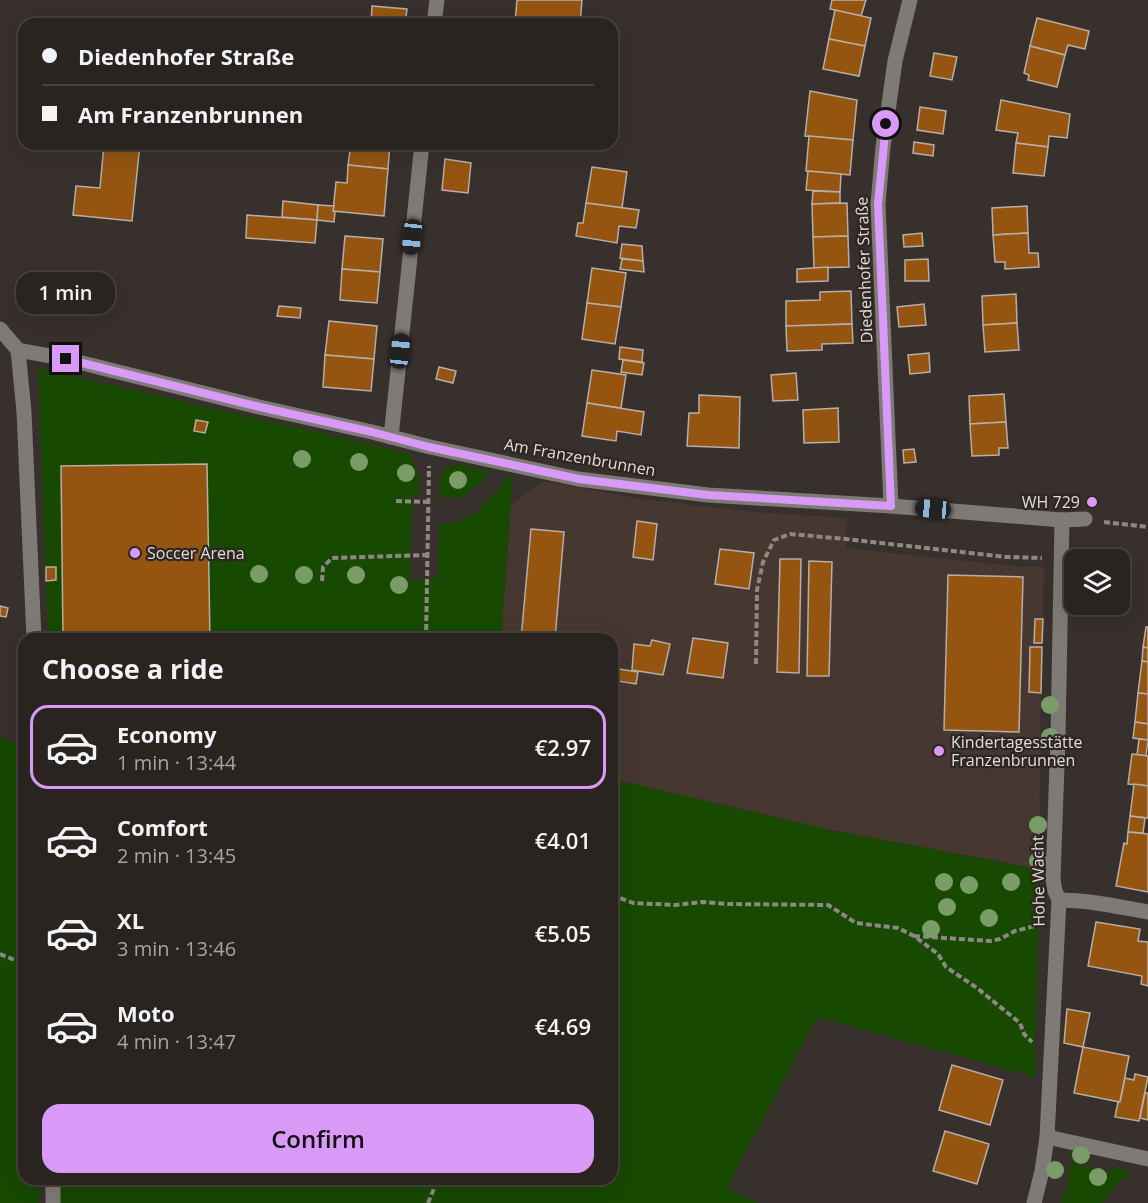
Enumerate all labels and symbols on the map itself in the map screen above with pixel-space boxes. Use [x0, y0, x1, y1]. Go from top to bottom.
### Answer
route start [872, 110, 899, 137]
street label: Diedenhofer Straße [850, 196, 878, 344]
car [401, 218, 423, 256]
callout: 1 min [16, 272, 116, 314]
car [389, 332, 411, 370]
route end [52, 345, 79, 372]
street label: Am Franzenbrunnen [503, 433, 657, 481]
place label: WH 729 [1022, 491, 1080, 513]
marker: WH 729 [1085, 495, 1099, 509]
car [914, 498, 952, 520]
place label: Soccer Arena [147, 542, 245, 564]
marker: Soccer Arena [128, 546, 142, 560]
place label: Kindertagesstätte Franzenbrunnen [951, 731, 1082, 771]
marker: Kindertagesstätte Franzenbrunnen [932, 744, 946, 758]
street label: Hohe Wacht [1026, 835, 1050, 927]

